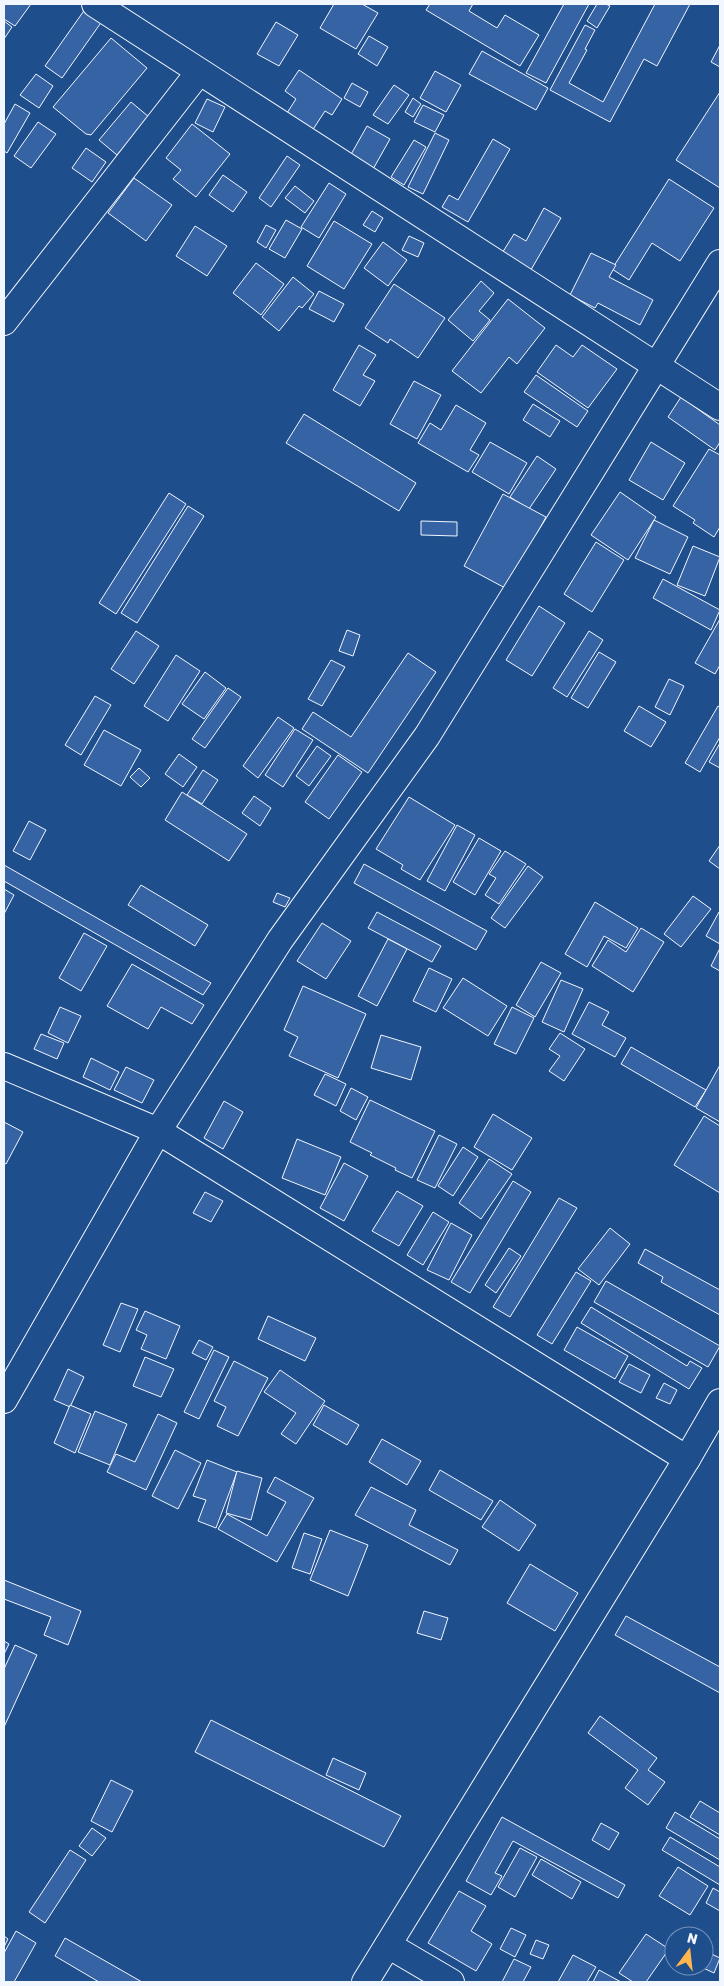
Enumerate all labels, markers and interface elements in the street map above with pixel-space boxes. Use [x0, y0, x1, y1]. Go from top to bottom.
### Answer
north arrow [664, 1926, 714, 1976]
text: N [685, 1929, 699, 1948]

